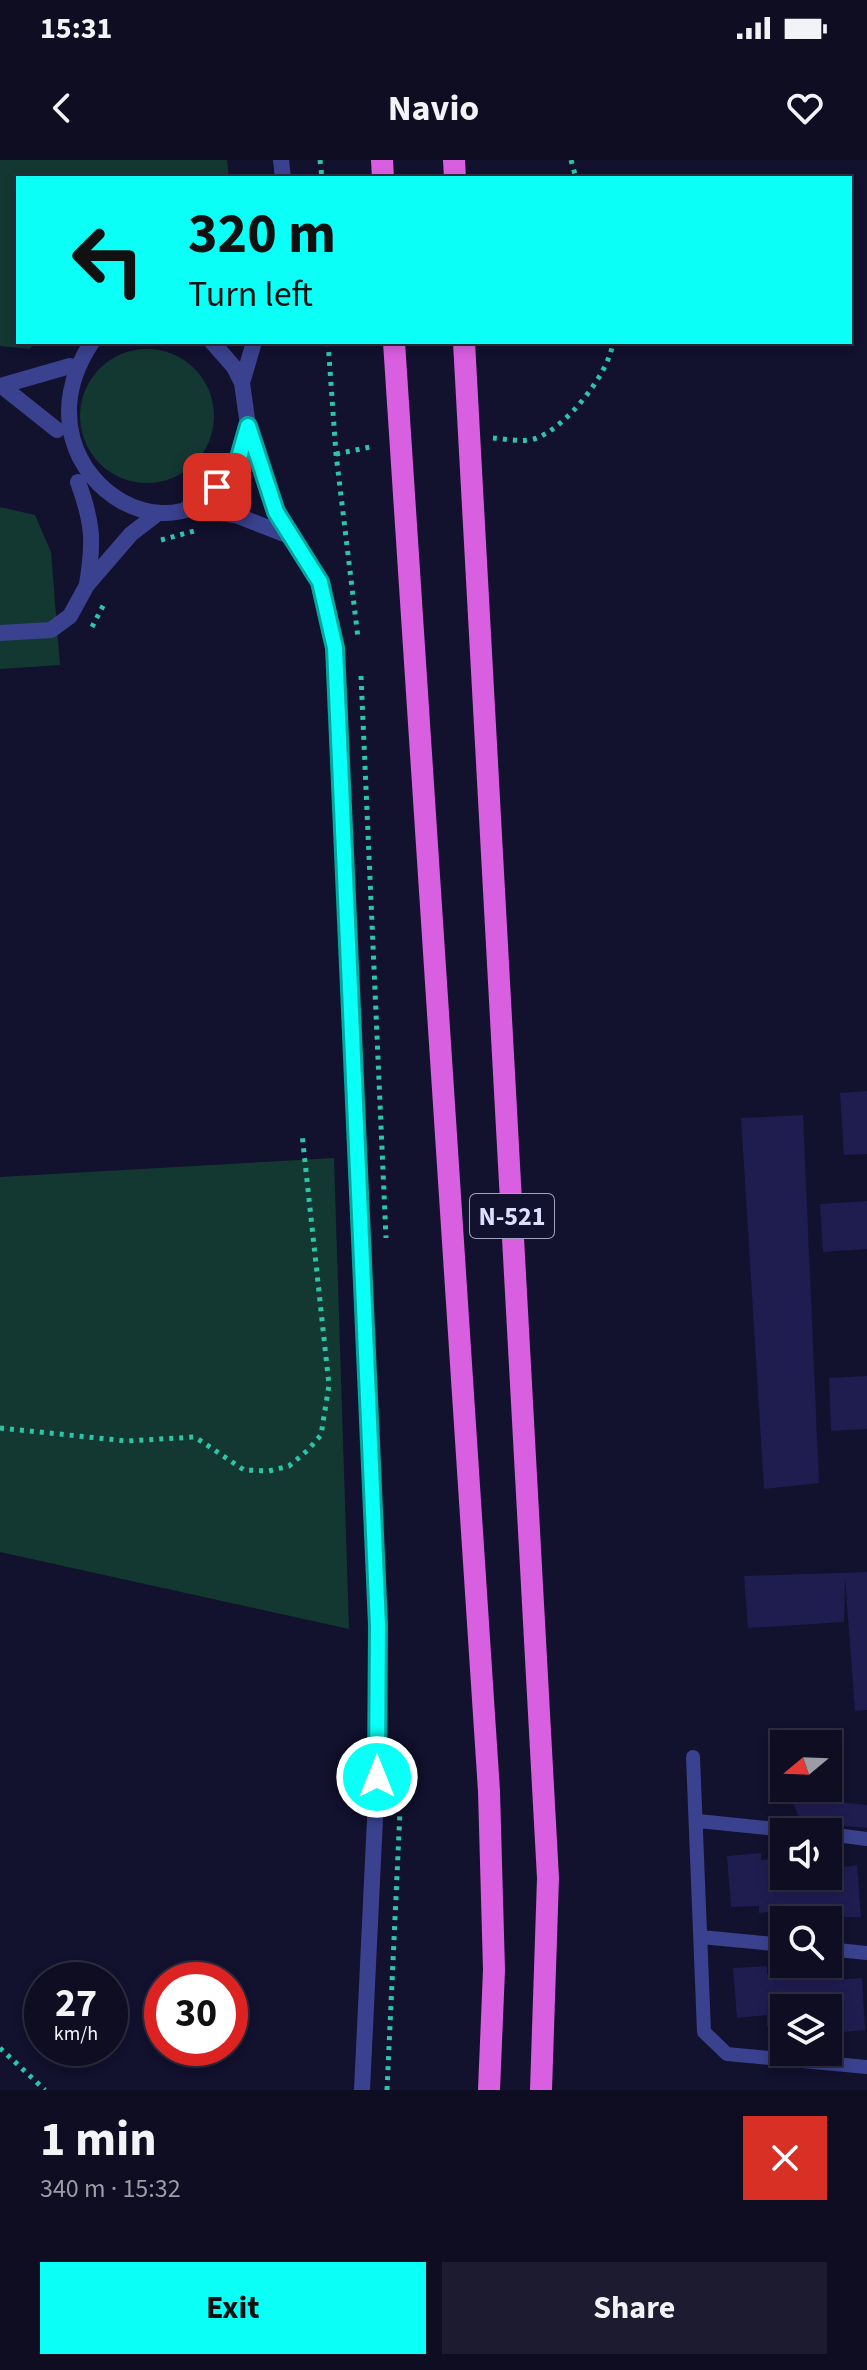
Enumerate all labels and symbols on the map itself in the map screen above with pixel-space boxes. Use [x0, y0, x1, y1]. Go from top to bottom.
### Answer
pin [183, 453, 251, 521]
road number: N-521 [470, 1194, 554, 1238]
north arrow [770, 1730, 842, 1802]
position arrow [335, 1735, 419, 1819]
speed limit sign: 30 [144, 1962, 248, 2066]

